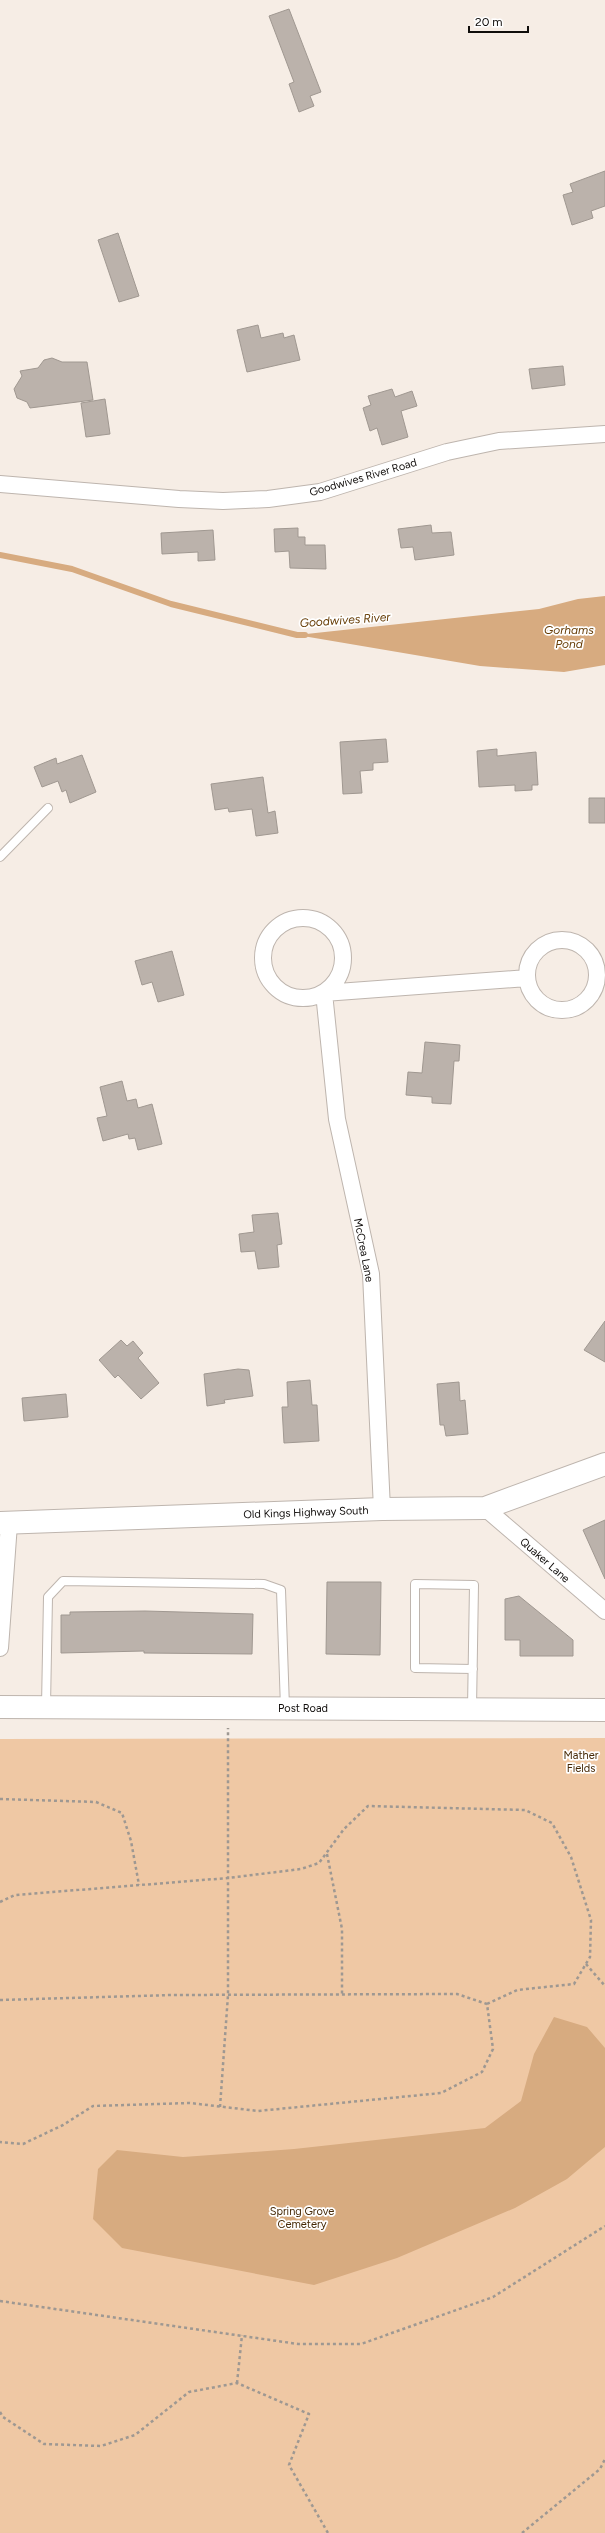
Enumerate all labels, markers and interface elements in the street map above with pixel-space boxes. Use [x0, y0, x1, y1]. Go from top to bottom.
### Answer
scale bar [469, 8, 528, 34]
text: 20 m [475, 15, 503, 29]
street label: Goodwives River Road [308, 456, 418, 499]
water label: Goodwives River [299, 610, 392, 630]
water label: Gorhams Pond [544, 623, 594, 651]
street label: McCrea Lane [351, 1217, 376, 1283]
street label: Old Kings Highway South [243, 1504, 369, 1521]
street label: Quaker Lane [517, 1535, 572, 1585]
street label: Post Road [278, 1702, 328, 1715]
park label: Mather Fields [564, 1749, 599, 1775]
park label: Spring Grove Cemetery [270, 2205, 334, 2231]

